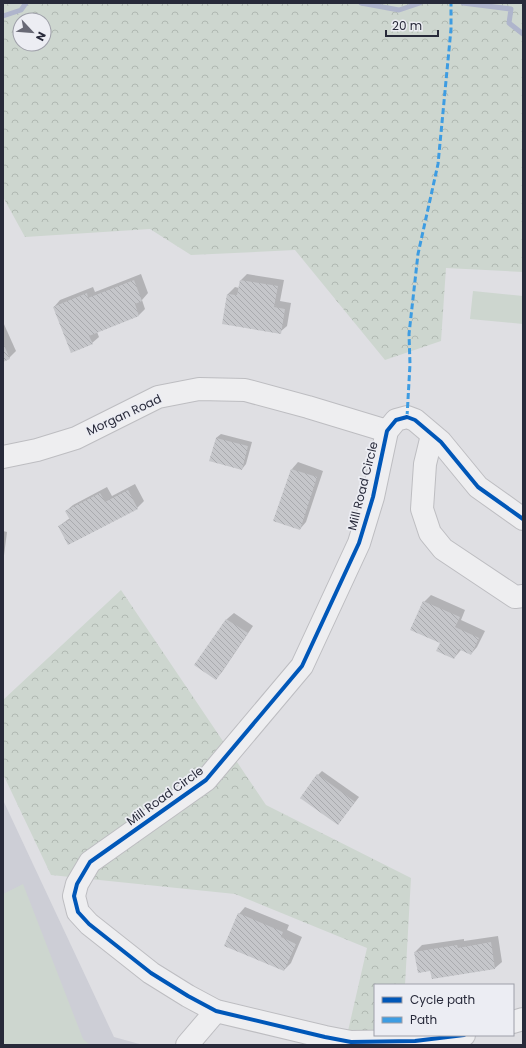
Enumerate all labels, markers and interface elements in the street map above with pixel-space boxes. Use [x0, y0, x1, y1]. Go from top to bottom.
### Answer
north arrow [12, 12, 52, 52]
scale bar [386, 12, 438, 38]
text: 20 m [392, 17, 422, 34]
text: N [32, 29, 50, 44]
street label: Morgan Road [84, 390, 164, 439]
street label: Mill Road Circle [343, 440, 382, 532]
street label: Mill Road Circle [123, 762, 207, 829]
legend [374, 984, 514, 1036]
text: Cycle path [410, 991, 475, 1008]
text: Path [410, 1011, 437, 1028]

